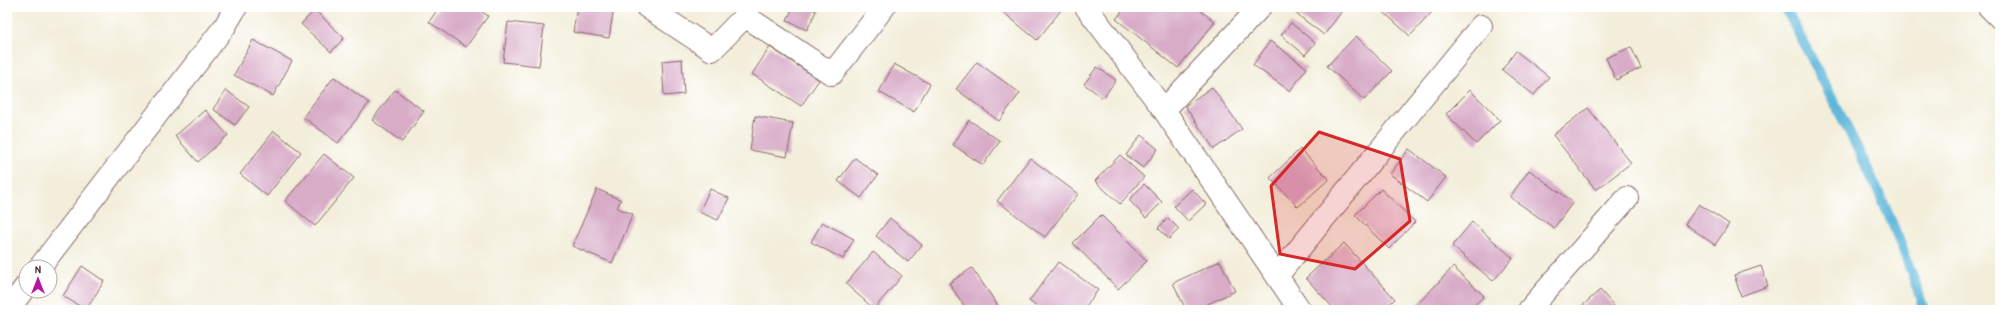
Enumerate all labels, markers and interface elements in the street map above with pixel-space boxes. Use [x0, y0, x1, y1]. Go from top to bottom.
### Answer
north arrow [18, 259, 58, 299]
text: N [35, 262, 41, 276]

